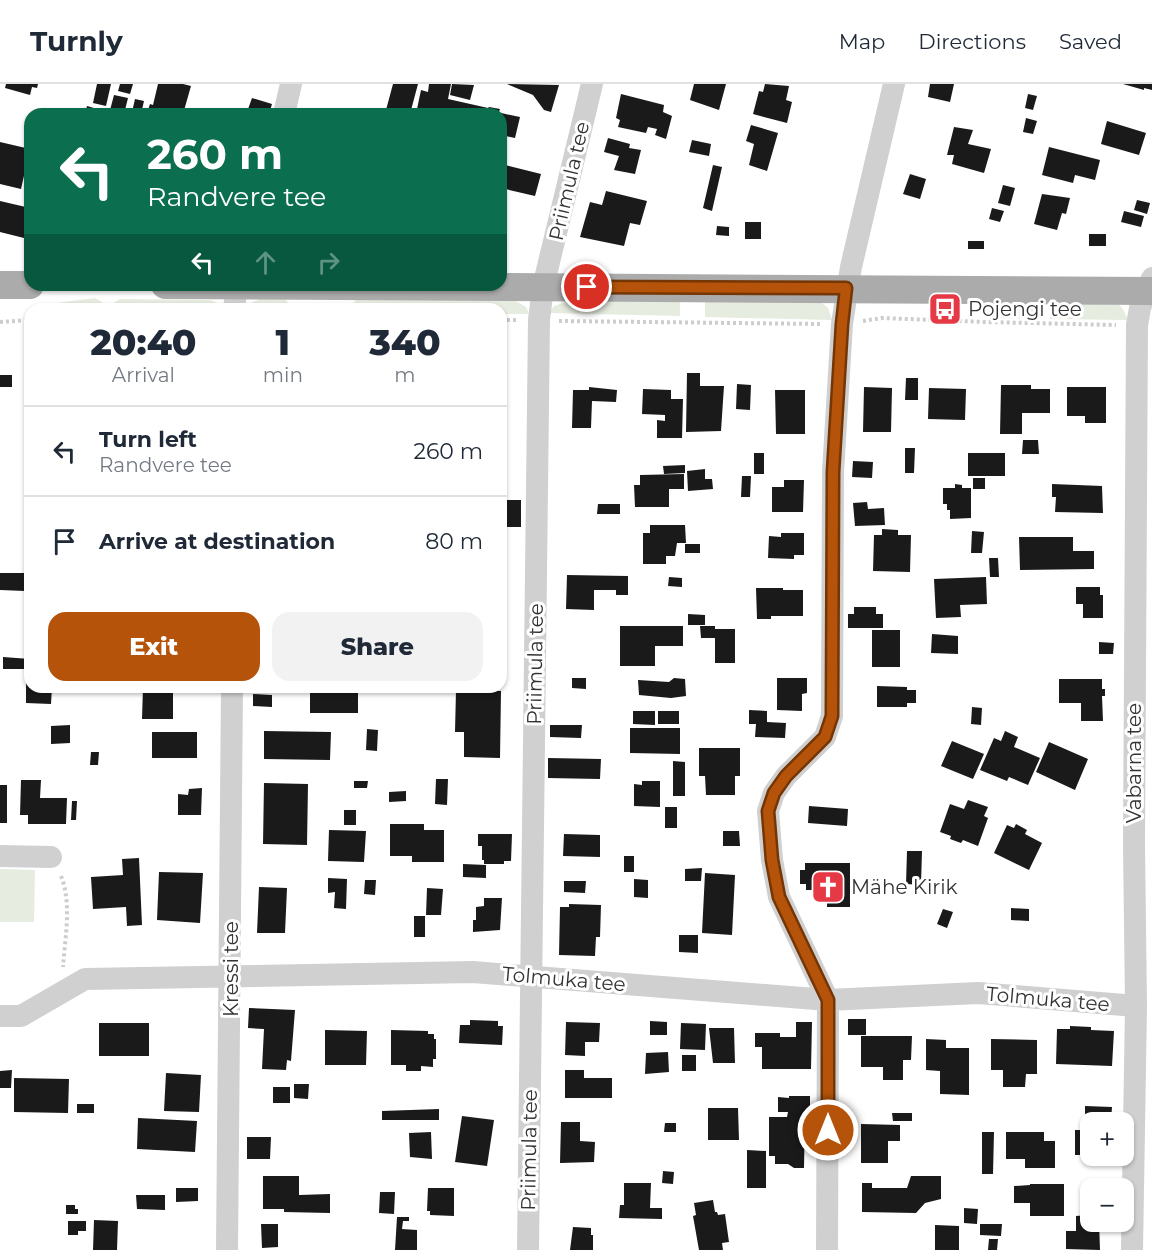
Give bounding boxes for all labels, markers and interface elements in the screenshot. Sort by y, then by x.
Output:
text: Turnly [30,24,123,58]
text: Map [839,29,885,54]
text: Directions [918,29,1026,54]
text: Saved [1059,29,1122,54]
street label: Priimula tee [544,119,594,243]
text: 260 m [147,128,283,180]
icon: left [48,132,126,210]
text: Randvere tee [147,180,326,213]
icon: left [186,246,219,279]
icon: ahead [249,246,282,279]
icon: right [312,246,345,279]
pin [561,261,612,312]
icon: arrive [570,270,603,303]
bus stop icon: Pojengi tee [927,291,963,327]
place label: Pojengi tee [968,297,1082,321]
text: 20:40 [90,320,197,364]
text: 1 [276,320,290,364]
text: 340 [369,320,441,364]
text: Arrival [112,363,175,387]
text: min [263,363,303,387]
text: m [394,363,416,387]
text: Turn left [99,426,197,453]
icon: left [48,435,81,468]
text: 260 m [413,438,483,465]
text: Randvere tee [99,453,232,477]
icon: arrive [48,525,81,558]
text: Arrive at destination [99,528,335,555]
text: 80 m [425,528,483,555]
street label: Priimula tee [522,603,548,725]
button: Exit [48,612,260,681]
button: Share [272,612,483,681]
street label: Vabarna tee [1122,703,1146,823]
church icon: Mähe Kirik [810,869,846,905]
place label: Mähe Kirik [851,875,958,899]
street label: Kressi tee [219,921,243,1017]
street label: Tolmuka tee [501,962,627,996]
street label: Tolmuka tee [985,982,1111,1016]
street label: Priimula tee [516,1089,542,1211]
position arrow [796,1098,860,1162]
map controls [1080,1112,1134,1232]
button: + [1080,1112,1134,1166]
button: − [1080,1178,1134,1232]

